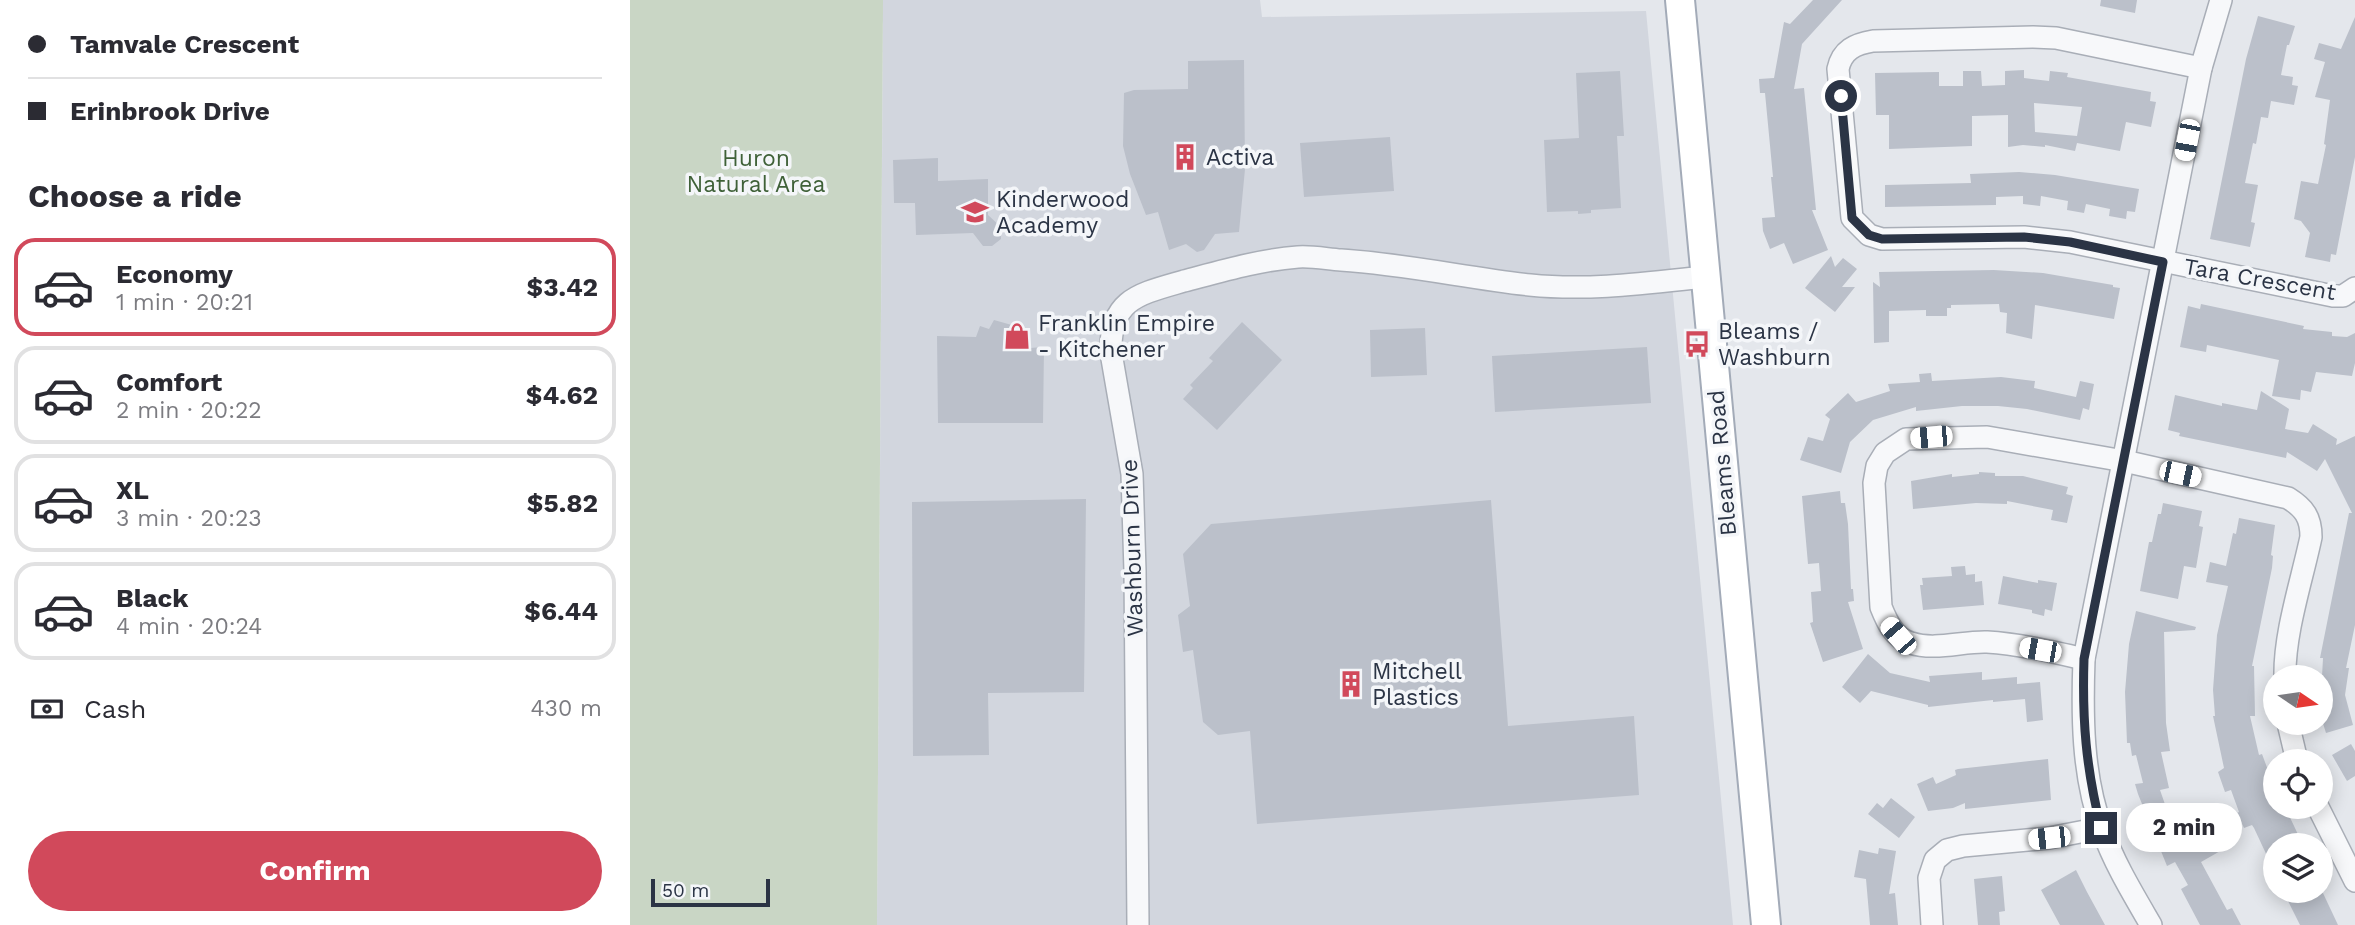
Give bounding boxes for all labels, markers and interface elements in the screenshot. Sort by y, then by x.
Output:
text: Tamvale Crescent [70,29,299,59]
route start [1825,80,1857,112]
text: Erinbrook Drive [70,96,270,126]
car [2173,117,2202,163]
building icon: Activa [1170,142,1200,172]
place label: Activa [1206,144,1274,171]
park label: Huron Natural Area [687,145,825,198]
text: Choose a ride [28,177,242,215]
place label: Kinderwood Academy [996,186,1129,239]
school or university icon: Kinderwood Academy [960,197,990,227]
street label: Tara Crescent [2182,253,2338,306]
icon: car [32,256,95,319]
text: Economy [116,259,233,289]
text: $3.42 [526,272,598,302]
text: 1 min · 20:21 [116,289,253,316]
place label: Franklin Empire - Kitchener [1038,310,1215,363]
place label: Bleams / Washburn [1718,318,1831,371]
shop icon: Franklin Empire - Kitchener [1002,321,1032,351]
bus stop icon: Bleams / Washburn [1682,329,1712,359]
icon: car [32,364,95,427]
text: Comfort [116,367,222,397]
text: $4.62 [526,380,598,410]
street label: Bleams Road [1703,389,1742,537]
text: 2 min · 20:22 [116,397,262,424]
car [1910,425,1953,449]
street label: Washburn Drive [1116,459,1149,637]
car [2158,459,2203,489]
icon: car [32,472,95,535]
text: XL [116,475,149,505]
text: $5.82 [527,488,598,518]
text: 3 min · 20:23 [116,505,262,532]
icon: car [32,580,95,643]
text: Black [116,583,188,613]
text: $6.44 [524,596,598,626]
text: 4 min · 20:24 [116,613,262,640]
car [1877,613,1920,659]
car [2018,636,2063,664]
place label: Mitchell Plastics [1372,658,1462,711]
north arrow [2263,665,2333,735]
map controls [2263,665,2333,903]
building icon: Mitchell Plastics [1336,669,1366,699]
icon: cash [28,690,66,728]
text: Cash [84,694,146,724]
text: 430 m [530,695,602,722]
button: locate [2263,749,2333,819]
callout: 2 min [2126,804,2241,852]
route end [2085,812,2117,844]
text: 2 min [2153,814,2215,841]
car [2028,825,2071,851]
button: Confirm [28,831,602,911]
button: layers [2263,833,2333,903]
scale bar [651,876,770,908]
text: 50 m [662,879,709,902]

